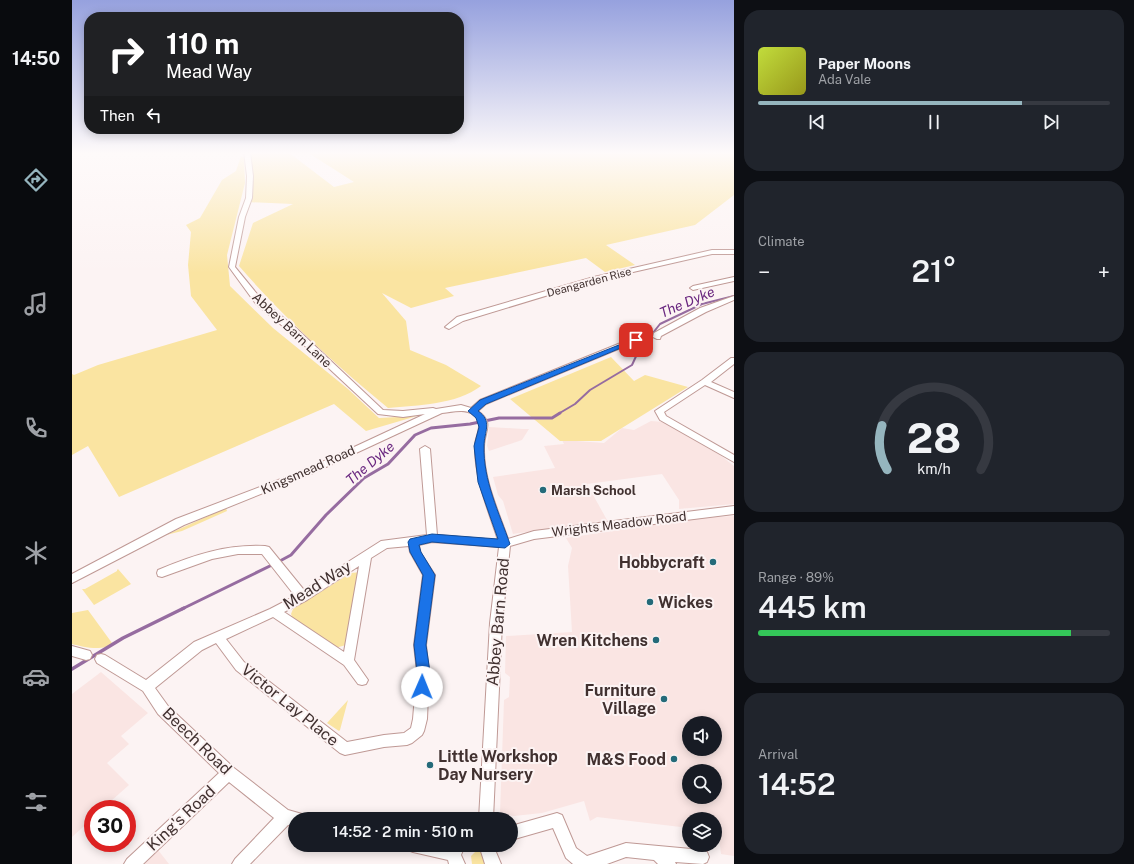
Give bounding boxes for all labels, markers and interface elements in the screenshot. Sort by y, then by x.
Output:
text: 110 m [166,27,239,60]
icon: right [100,28,152,80]
text: 14:50 [12,48,60,69]
text: Paper Moons [818,55,911,72]
text: Mead Way [166,61,252,82]
text: Ada Vale [818,72,871,87]
icon: left [143,104,165,126]
text: Then [100,107,135,124]
icon: previous [806,111,828,133]
icon: pause [923,111,945,133]
icon: next [1040,111,1062,133]
icon: directions [22,166,50,194]
text: Climate [758,234,805,249]
text: 21° [911,253,957,289]
text: − [758,259,770,285]
text: + [1098,259,1110,285]
street label: Deangarden Rise [545,265,633,299]
water label: The Dyke [657,283,717,321]
street label: Abbey Barn Lane [249,289,335,371]
icon: music [22,290,50,318]
pin [619,323,653,357]
icon: arrive [625,329,647,351]
text: 28 [907,413,961,462]
icon: phone [22,414,50,442]
water label: The Dyke [343,438,398,488]
street label: Kingsmead Road [259,443,357,497]
text: km/h [917,460,951,477]
place label: Marsh School [551,483,636,498]
marker: Marsh School [538,485,548,495]
street label: Wrights Meadow Road [551,508,687,540]
icon: climate [22,539,50,567]
place label: Hobbycraft [619,553,705,572]
street label: Mead Way [279,556,355,613]
street label: Abbey Barn Road [483,557,513,687]
marker: Hobbycraft [708,557,718,567]
text: Range · 89% [758,570,834,585]
text: 445 km [758,589,867,625]
place label: Wickes [658,593,713,612]
marker: Wickes [645,597,655,607]
place label: Wren Kitchens [536,631,648,650]
marker: Wren Kitchens [651,635,661,645]
street label: Victor Lay Place [238,660,342,750]
icon: car [22,663,50,691]
position arrow [401,666,443,708]
place label: Furniture Village [584,681,656,718]
marker: Furniture Village [659,694,669,704]
street label: Beech Road [159,703,235,779]
map controls [682,716,722,852]
button: sound [682,716,722,756]
place label: Little Workshop Day Nursery [438,747,558,784]
text: Arrival [758,747,798,762]
place label: M&S Food [586,750,666,769]
marker: M&S Food [669,754,679,764]
marker: Little Workshop Day Nursery [425,760,435,770]
button: search [682,764,722,804]
text: 14:52 [758,766,836,802]
street label: King's Road [143,781,219,855]
icon: filters [22,788,50,816]
speed limit sign: 30 [84,800,136,852]
button: layers [682,812,722,852]
text: 14:52 · 2 min · 510 m [332,823,474,840]

